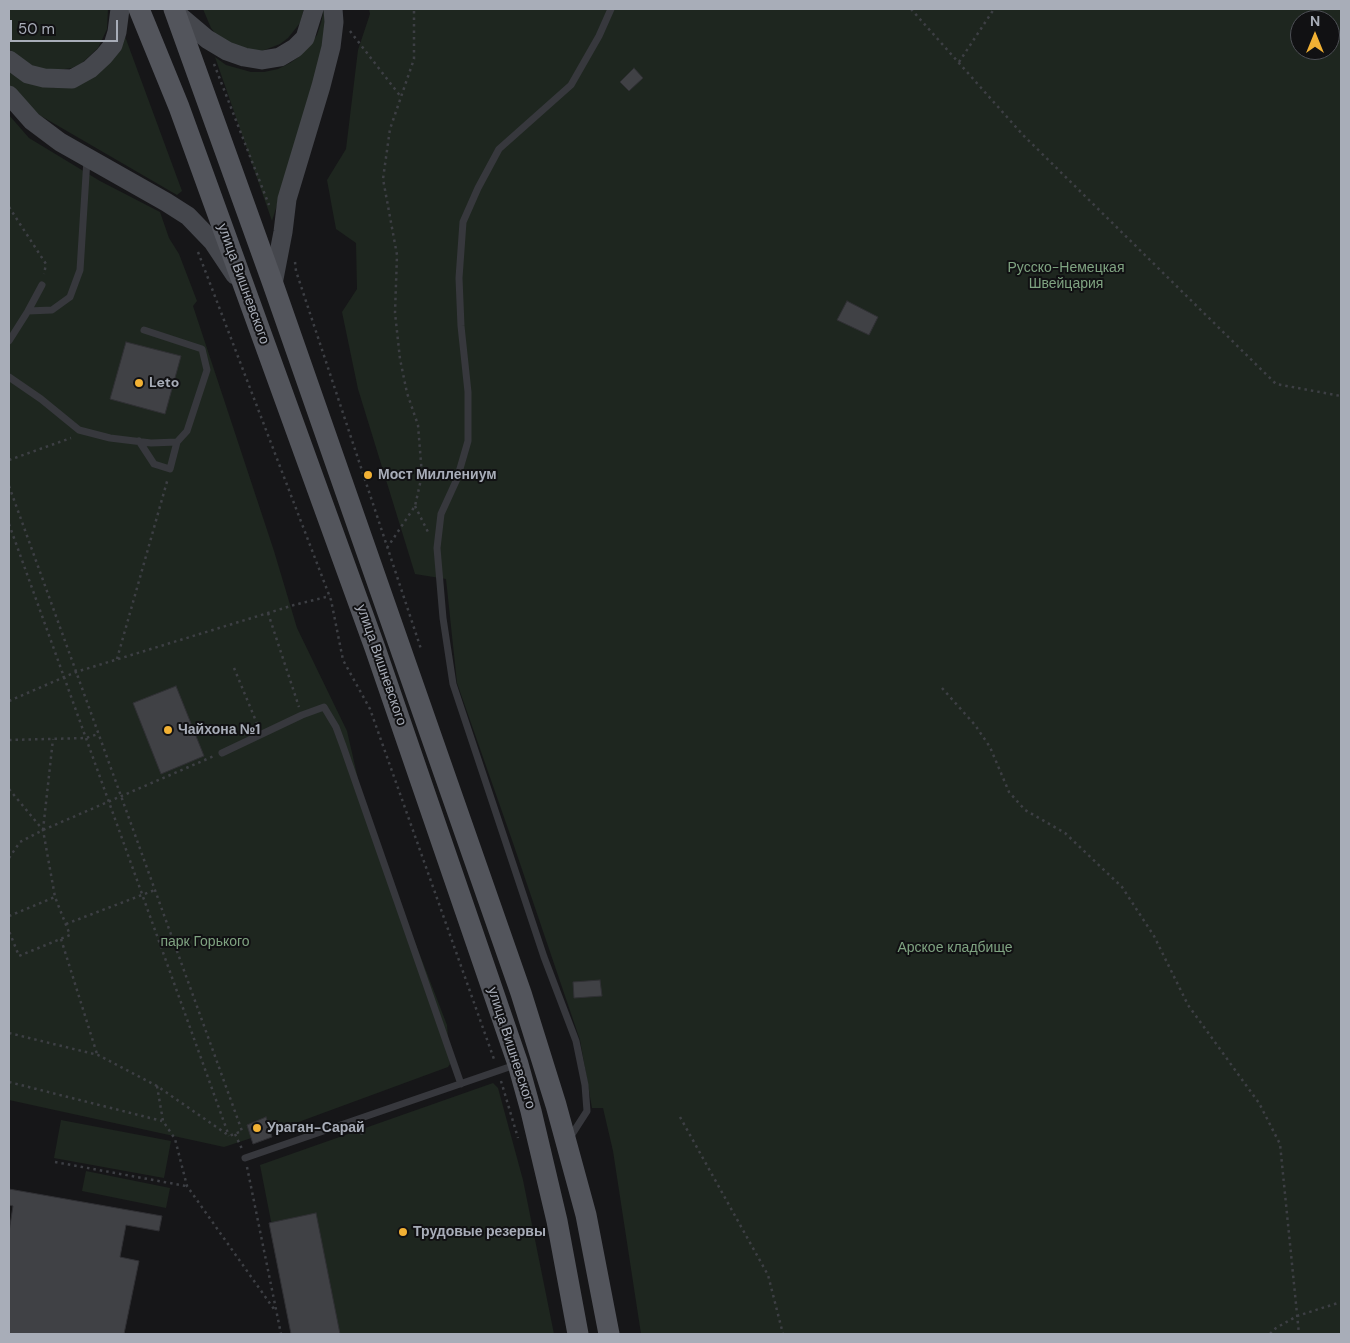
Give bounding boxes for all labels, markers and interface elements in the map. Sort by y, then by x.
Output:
scale bar [12,10,120,42]
north arrow [1290,10,1340,60]
text: N [1310,12,1320,30]
text: 50 m [18,19,55,39]
street label: улица Вишневского [213,221,273,347]
park label: Русско-Немецкая Швейцария [1008,260,1124,292]
place label: Leto [149,375,179,391]
marker: Leto [133,377,145,389]
place label: Мост Миллениум [378,467,497,483]
marker: Мост Миллениум [362,469,374,481]
street label: улица Вишневского [352,602,410,728]
place label: Чайхона №1 [178,722,260,738]
marker: Чайхона №1 [162,724,174,736]
park label: парк Горького [160,934,250,950]
park label: Арское кладбище [897,940,1013,956]
street label: улица Вишневского [483,985,539,1111]
place label: Ураган-Сарай [267,1120,365,1136]
marker: Ураган-Сарай [251,1122,263,1134]
place label: Трудовые резервы [413,1224,546,1240]
marker: Трудовые резервы [397,1226,409,1238]

